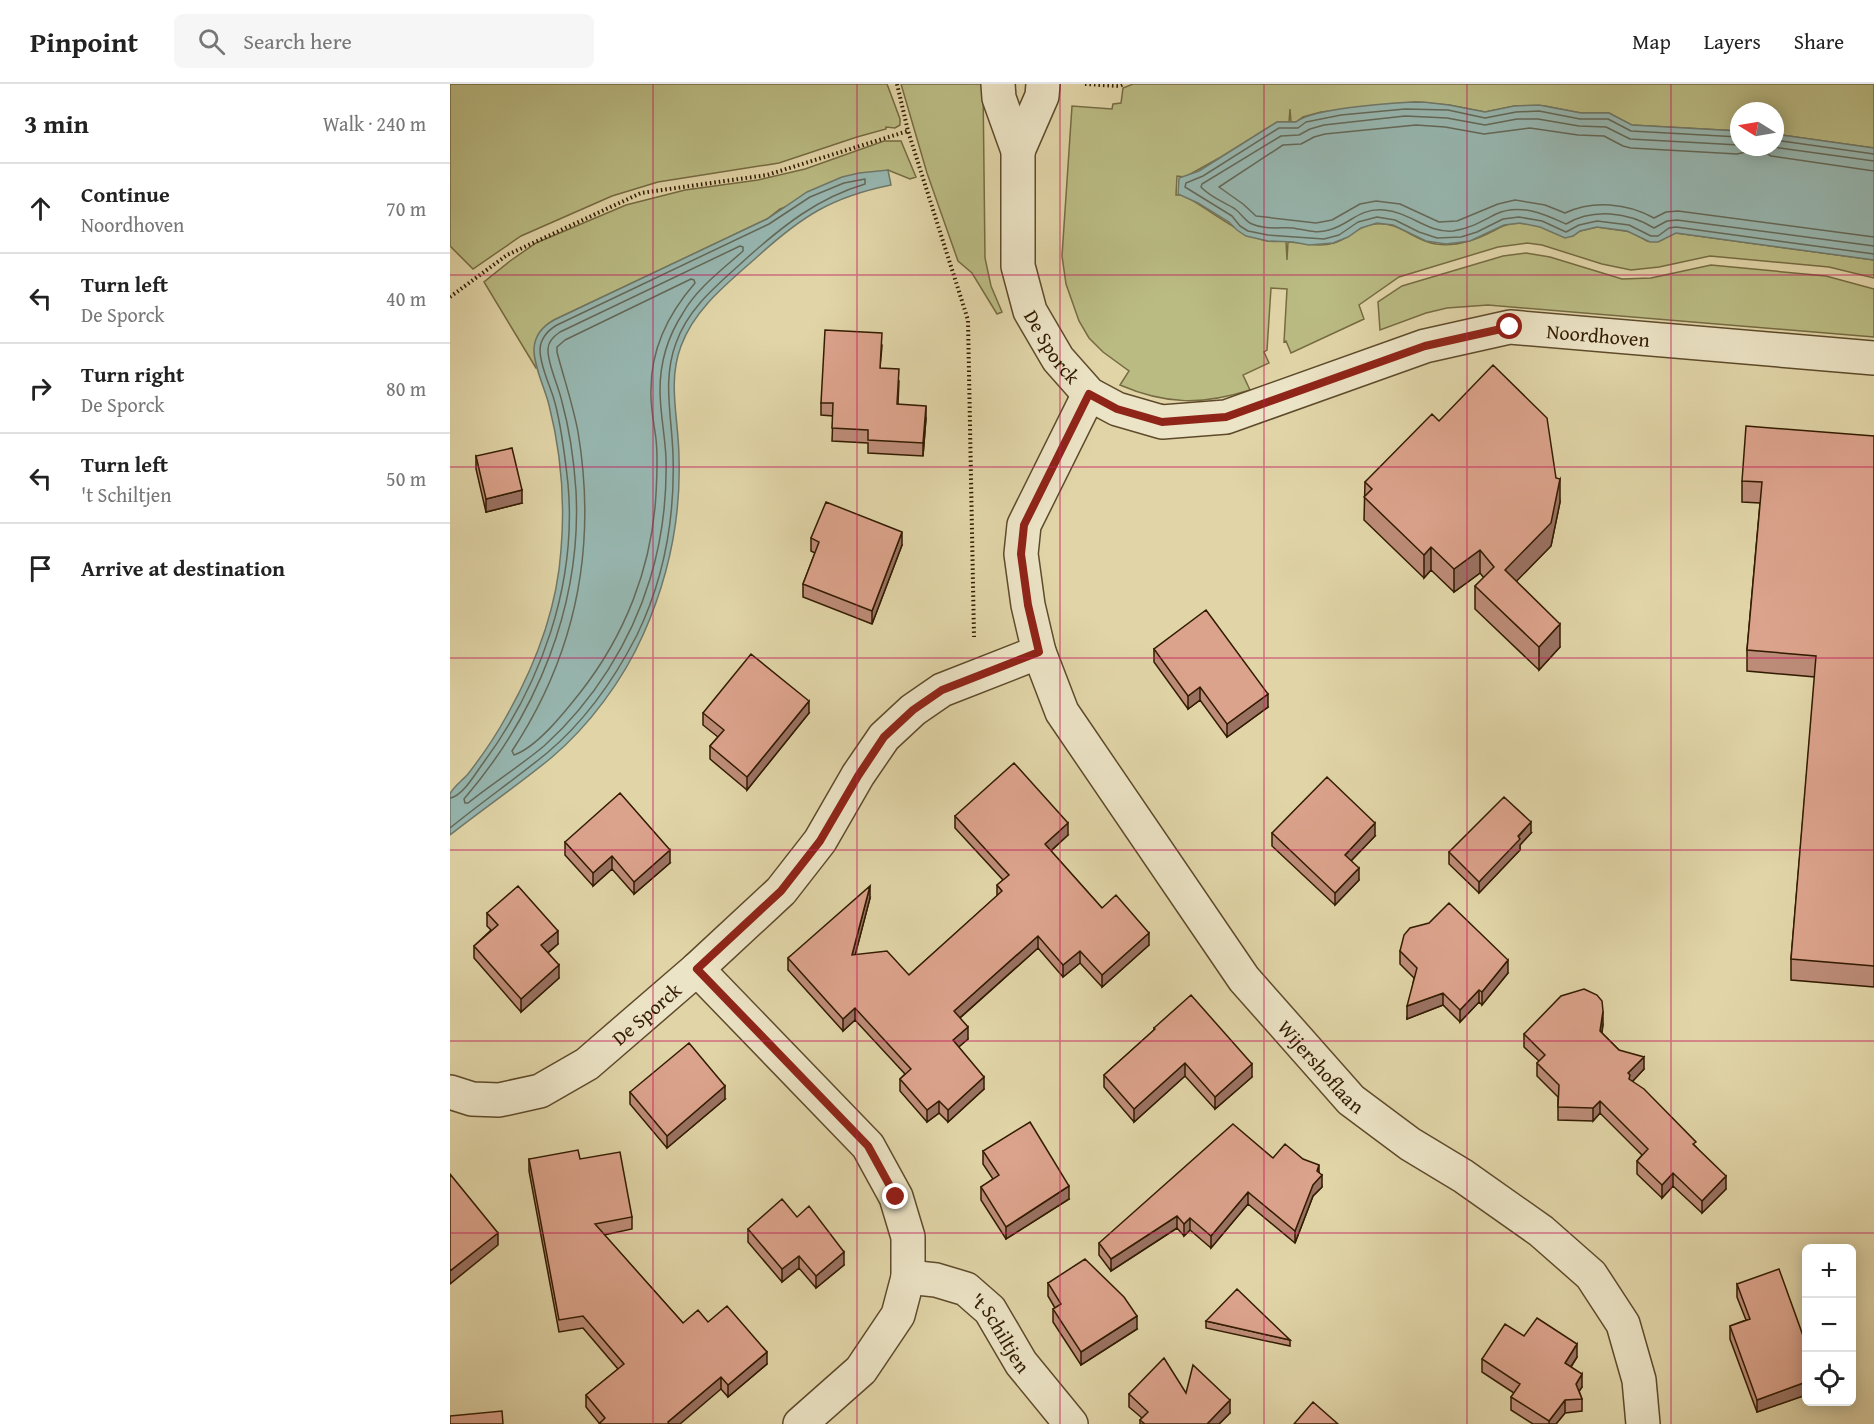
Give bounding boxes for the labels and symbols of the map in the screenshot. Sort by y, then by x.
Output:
north arrow [1730,102,1784,156]
street label: De Sporck [1018,304,1088,390]
route start [1496,313,1522,339]
street label: Noordhoven [1546,316,1651,353]
street label: De Sporck [605,974,688,1051]
street label: Wijershoflaan [1272,1013,1371,1120]
route end [882,1183,908,1209]
street label: 't Schiltjen [965,1286,1038,1379]

